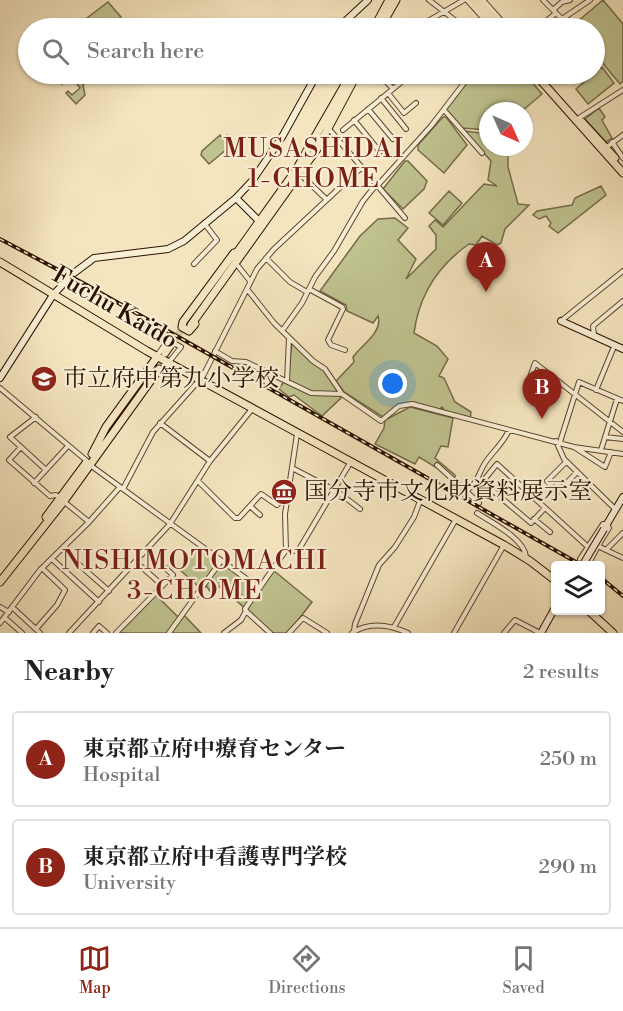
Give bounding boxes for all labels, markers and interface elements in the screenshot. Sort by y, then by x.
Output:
search box [18,18,605,84]
icon: search [39,35,72,68]
text: Search here [87,38,204,65]
north arrow [479,102,533,156]
district label: MUSASHIDAI 1-CHOME [223,133,405,195]
pin: A [466,242,506,292]
street label: Fuchu Kaido [47,260,183,356]
school or university icon: 市立府中第九小学校 [29,364,59,394]
place label: 市立府中第九小学校 [63,364,279,394]
your location [378,369,407,398]
pin: B [522,370,562,419]
museum icon: 国分寺市文化財資料展示室 [269,477,299,507]
place label: 国分寺市文化財資料展示室 [304,477,592,507]
district label: NISHIMOTOMACHI 3-CHOME [62,545,328,607]
map controls [551,561,605,615]
button: layers [551,561,605,615]
text: Nearby [24,656,114,688]
text: 2 results [523,660,599,685]
text: 東京都立府中療育センター [83,736,346,763]
text: A [38,747,53,772]
text: 250 m [540,747,597,772]
text: Hospital [83,763,160,788]
text: 東京都立府中看護専門学校 [83,844,347,871]
text: B [38,855,53,880]
text: 290 m [539,855,597,880]
text: University [83,871,176,896]
tab: Map [78,942,111,998]
tab: Directions [268,942,346,998]
tab: Saved [502,942,545,998]

